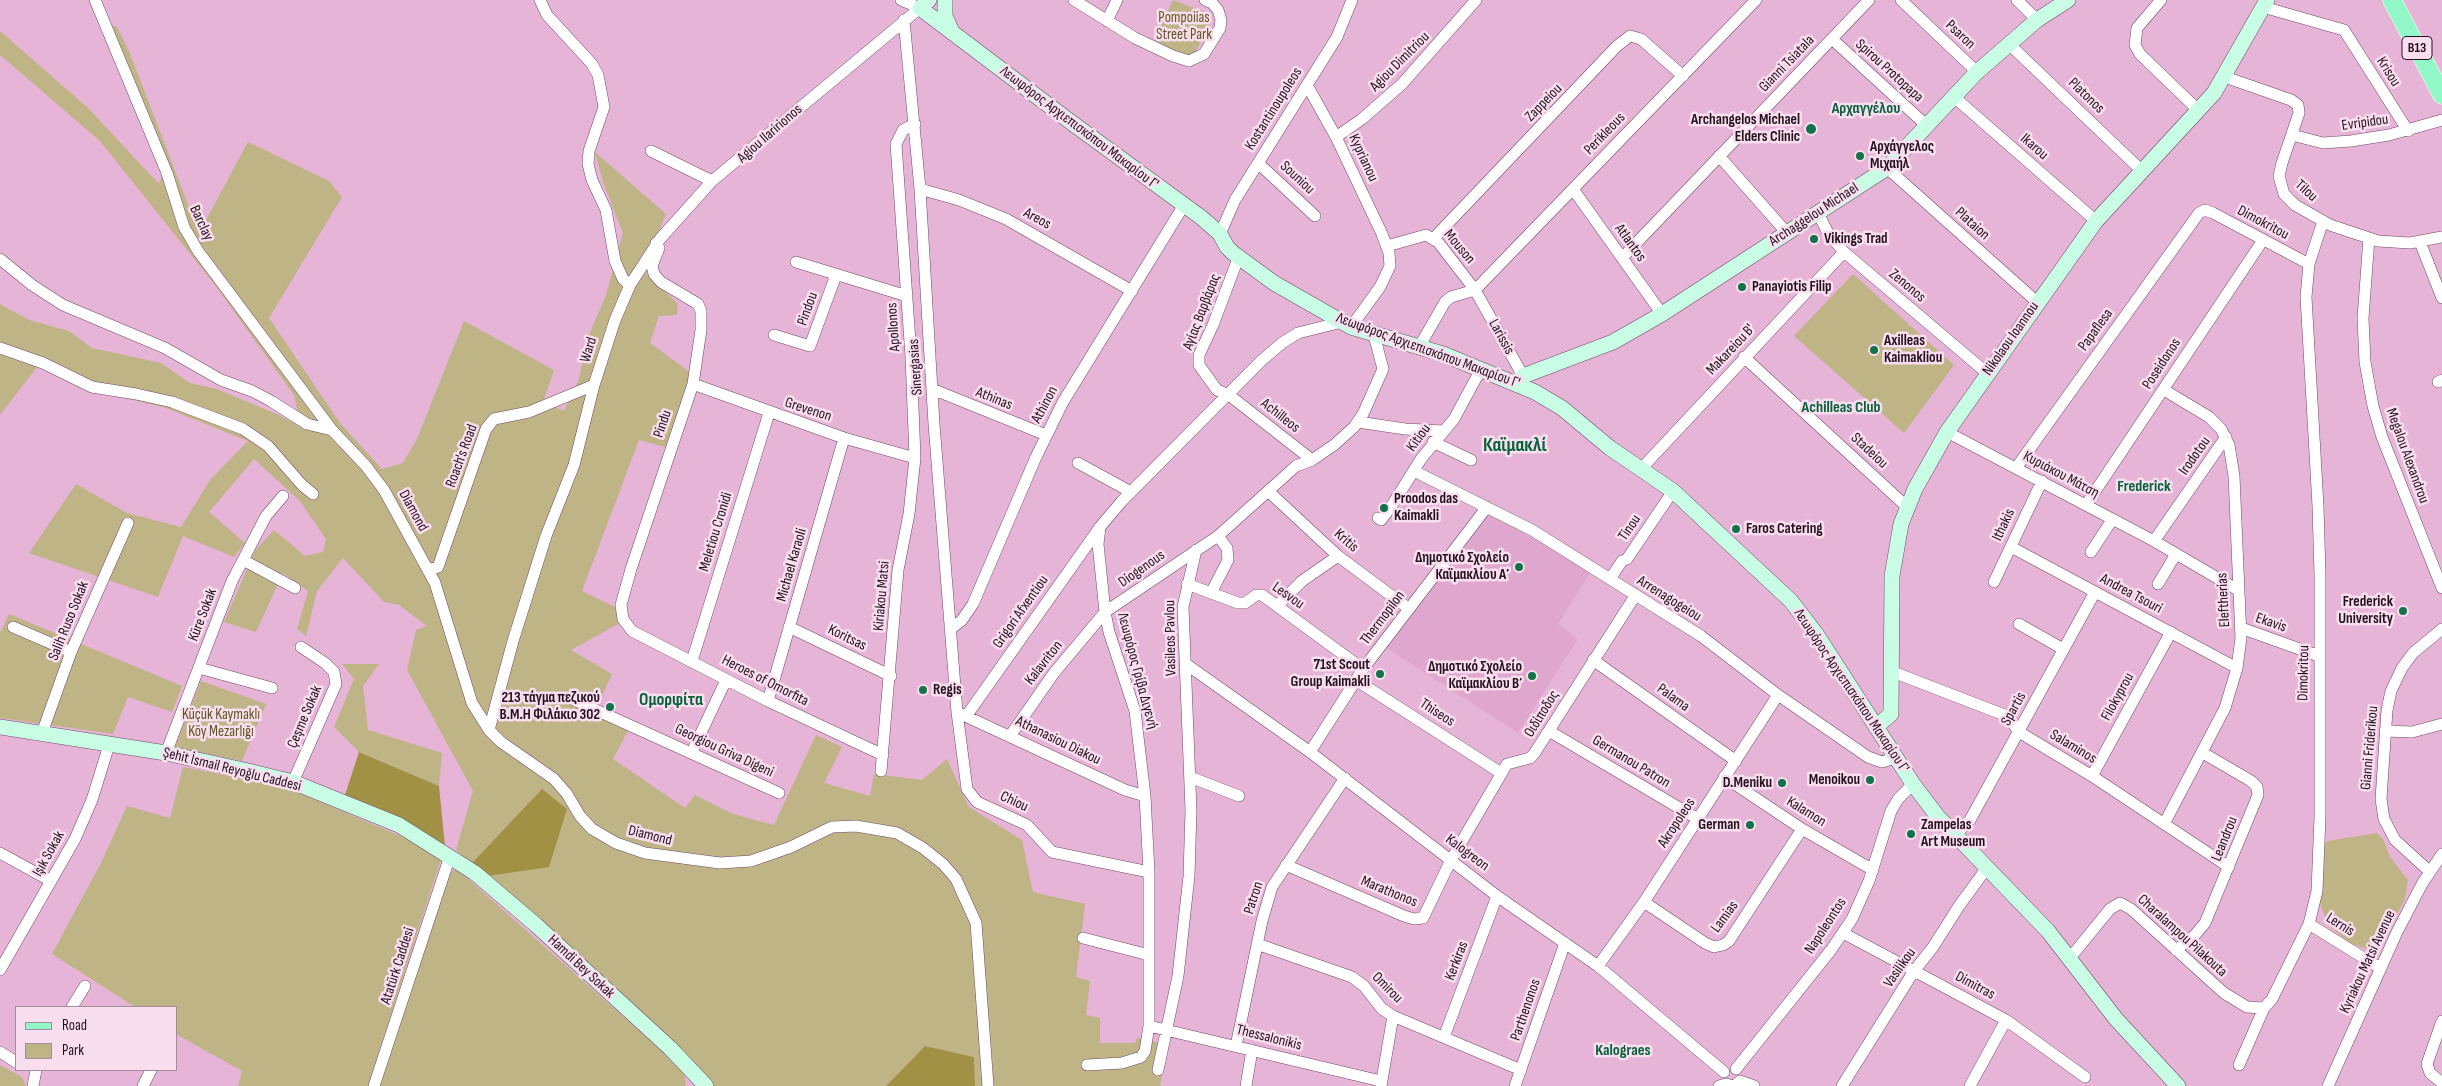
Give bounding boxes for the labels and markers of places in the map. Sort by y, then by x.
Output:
place label: Archangelos Michael Elders Clinic [1691,111,1800,146]
marker: Archangelos Michael Elders Clinic [1804,122,1818,136]
place label: Αρχάγγελος Μιχαήλ [1870,138,1934,173]
marker: Αρχάγγελος Μιχαήλ [1854,150,1866,162]
place label: Vikings Trad [1824,230,1888,248]
marker: Vikings Trad [1808,233,1820,245]
place label: Panayiotis Filip [1752,278,1831,296]
marker: Panayiotis Filip [1736,281,1748,293]
place label: Axilleas Kaimakliou [1884,332,1942,367]
marker: Axilleas Kaimakliou [1868,344,1880,356]
place label: Proodos das Kaimakli [1394,490,1458,525]
marker: Proodos das Kaimakli [1378,502,1390,514]
place label: Faros Catering [1746,520,1823,538]
marker: Faros Catering [1730,523,1742,535]
place label: Δημοτικό Σχολείο Καϊμακλίου Α΄ [1415,549,1509,584]
marker: Δημοτικό Σχολείο Καϊμακλίου Α΄ [1513,561,1525,573]
place label: Frederick University [2338,593,2393,628]
marker: Frederick University [2397,605,2409,617]
place label: 71st Scout Group Kaimakli [1291,656,1370,691]
place label: Δημοτικό Σχολείο Καϊμακλίου Β΄ [1428,658,1522,693]
marker: 71st Scout Group Kaimakli [1374,668,1386,680]
marker: Δημοτικό Σχολείο Καϊμακλίου Β΄ [1526,670,1538,682]
place label: Regis [933,681,962,699]
marker: Regis [917,684,929,696]
place label: 213 τάγμα πεζικού B.M.H Φιλάκιο 302 [500,689,600,724]
marker: 213 τάγμα πεζικού B.M.H Φιλάκιο 302 [604,701,616,713]
place label: Menoikou [1809,771,1860,789]
place label: D.Meniku [1723,774,1772,792]
marker: Menoikou [1864,774,1876,786]
marker: D.Meniku [1776,777,1788,789]
place label: German [1698,816,1740,834]
place label: Zampelas Art Museum [1921,816,1985,851]
marker: German [1744,819,1756,831]
marker: Zampelas Art Museum [1905,828,1917,840]

